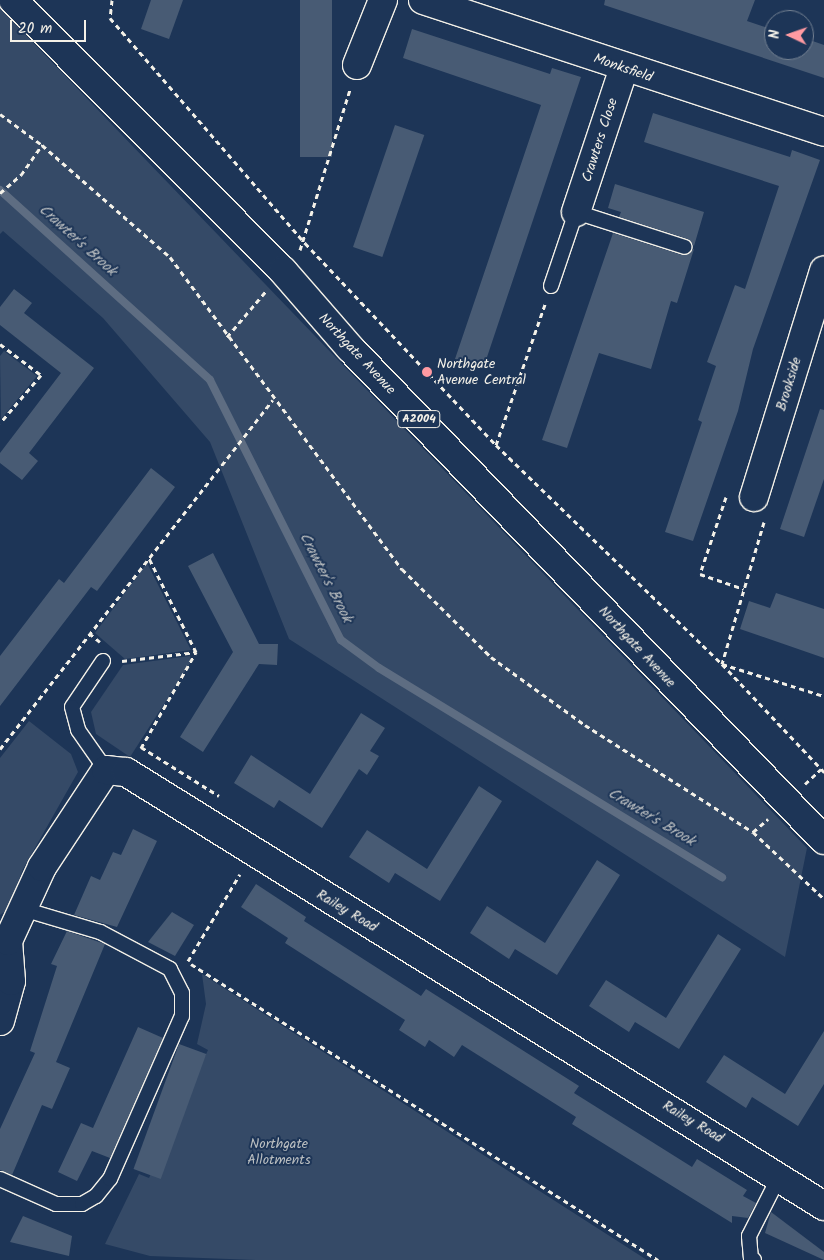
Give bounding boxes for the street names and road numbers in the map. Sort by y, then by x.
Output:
street label: Monksfield [591,50,655,86]
street label: Crawters Close [579,96,621,184]
street label: Northgate Avenue [315,310,399,398]
street label: Brookside [773,355,805,413]
road number: A2004 [396,409,442,428]
street label: Northgate Avenue [595,603,679,691]
street label: Railey Road [314,886,380,936]
street label: Railey Road [660,1097,726,1147]

